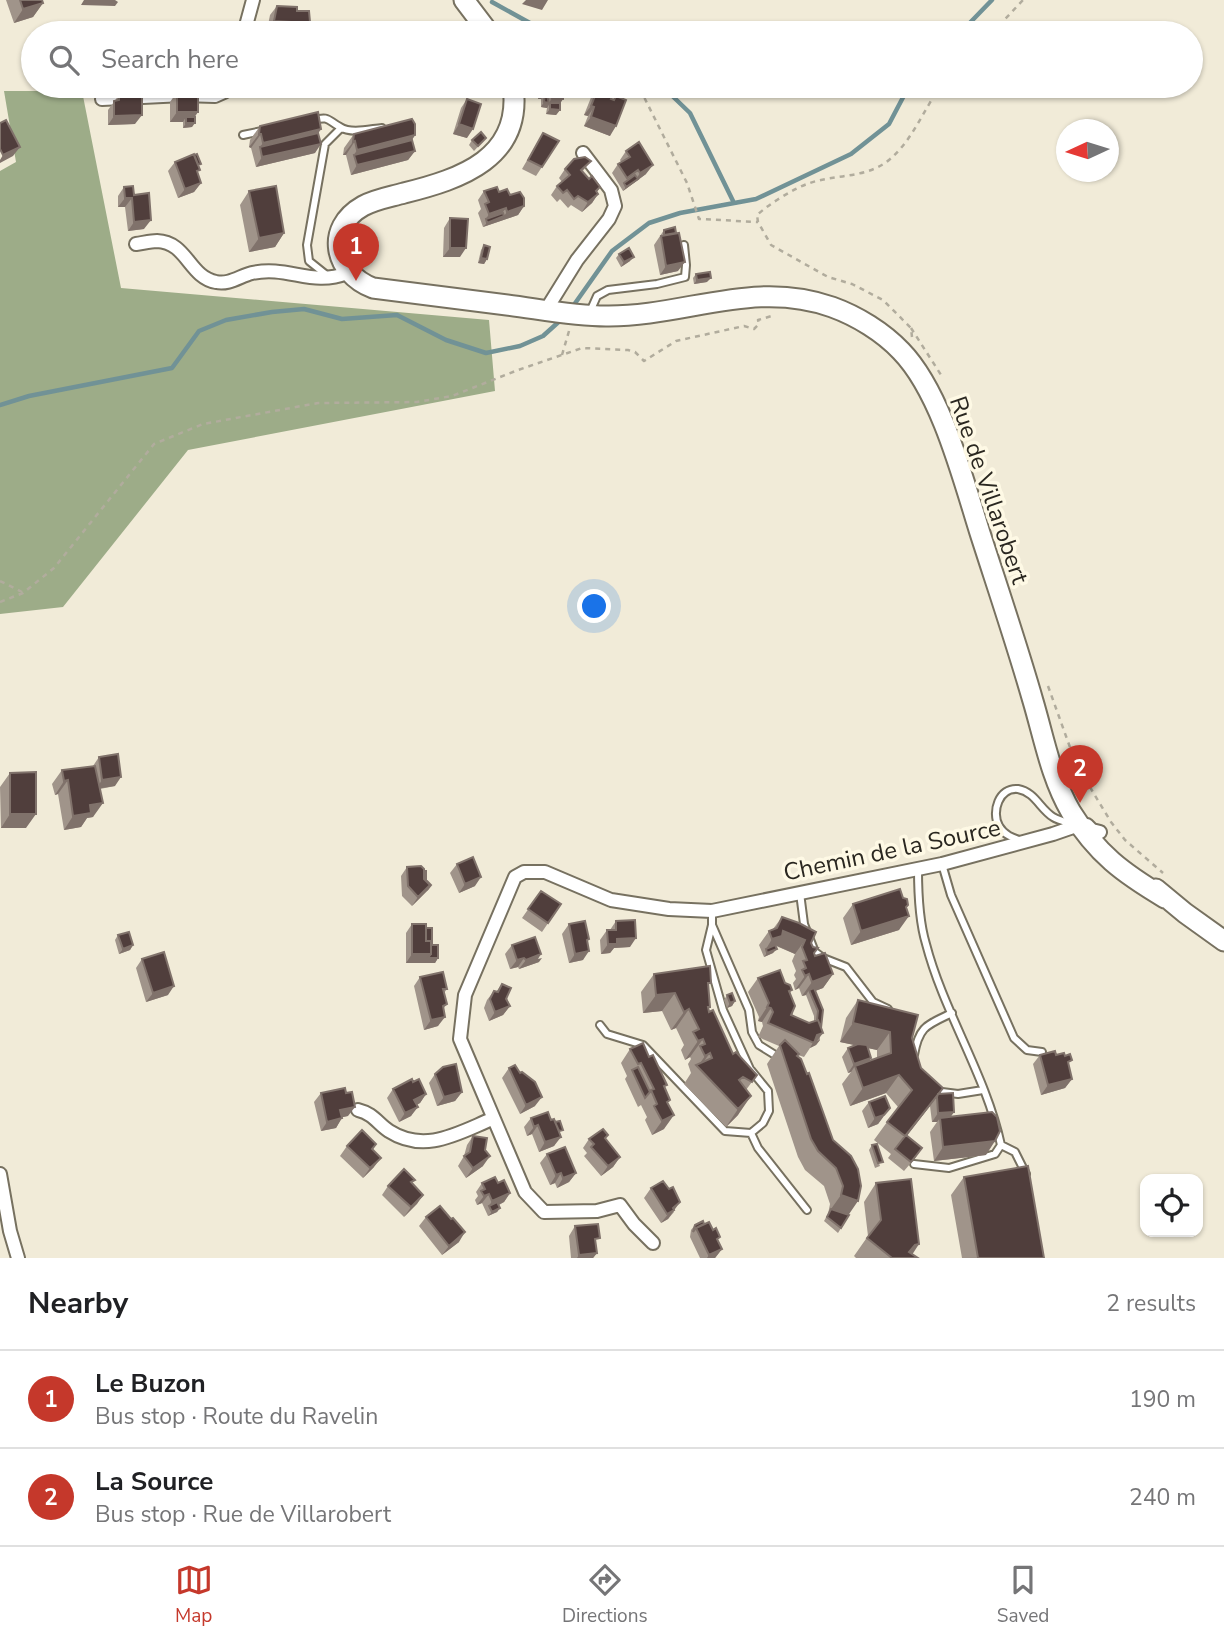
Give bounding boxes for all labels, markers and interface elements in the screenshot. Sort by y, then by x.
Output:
search box [21,21,1203,98]
icon: search [45,41,83,79]
text: Search here [101,42,239,77]
north arrow [1056,119,1119,182]
pin: 1 [333,223,379,281]
street label: Rue de Villarobert [942,392,1036,589]
your location [577,589,611,623]
pin: 2 [1057,745,1103,803]
street label: Chemin de la Source [781,811,1003,889]
map controls [1140,1174,1203,1237]
button: locate [1140,1174,1203,1237]
text: Nearby [28,1283,128,1324]
text: 2 results [1106,1288,1196,1319]
text: Le Buzon [95,1366,206,1401]
text: 1 [44,1384,58,1415]
text: 190 m [1129,1384,1196,1415]
text: Bus stop · Route du Ravelin [95,1401,378,1432]
text: La Source [95,1464,213,1499]
text: 2 [44,1482,58,1513]
text: 240 m [1129,1482,1196,1513]
text: Bus stop · Rue de Villarobert [95,1499,391,1530]
tab: Map [175,1561,213,1629]
tab: Directions [562,1561,648,1629]
tab: Saved [997,1561,1049,1629]

